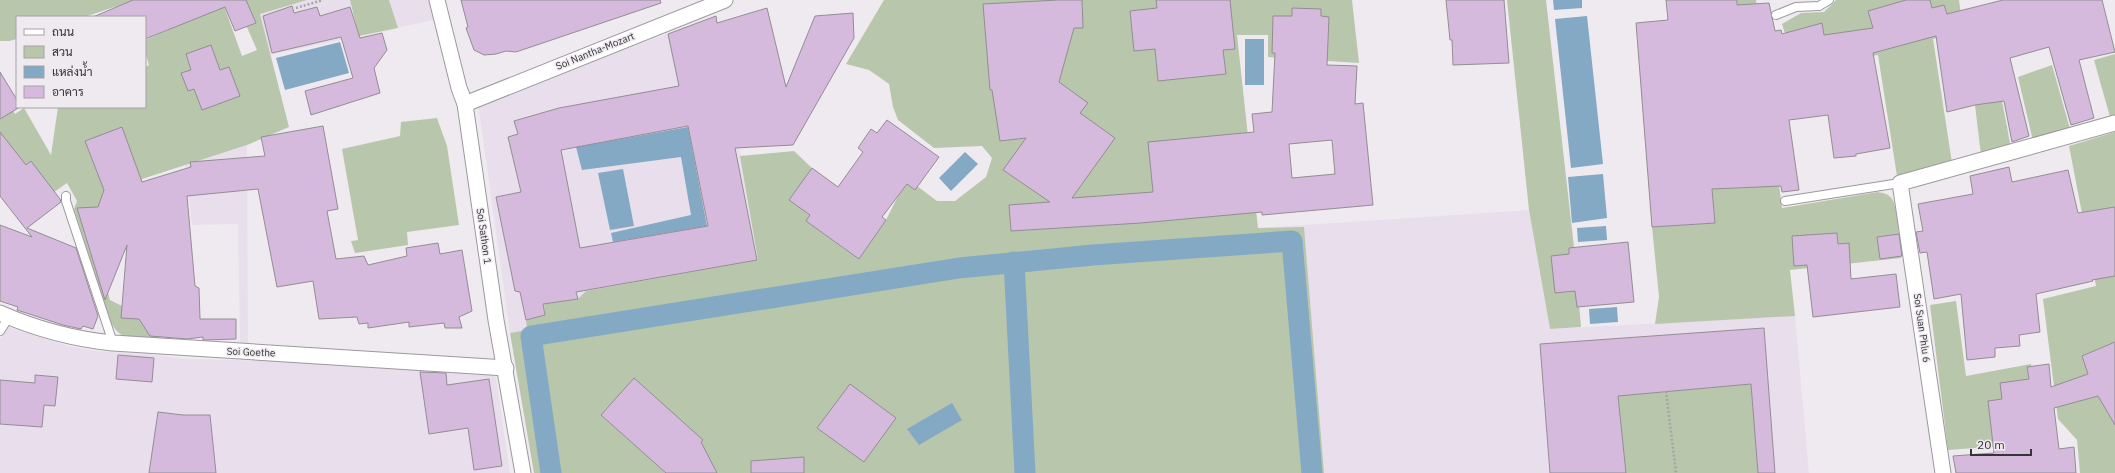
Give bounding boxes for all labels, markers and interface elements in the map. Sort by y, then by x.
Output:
legend [16,16,146,108]
text: ถนน [52,24,75,39]
street label: Soi Nantha-Mozart [554,29,637,73]
text: สวน [52,44,73,59]
text: แหล่งน้ำ [52,61,92,79]
text: อาคาร [52,84,84,99]
street label: Soi Sathon 1 [474,207,494,265]
street label: Soi Suan Phlu 6 [1911,293,1933,363]
street label: Soi Goethe [226,345,276,359]
scale bar [1971,431,2031,457]
text: 20 m [1977,437,2005,452]

